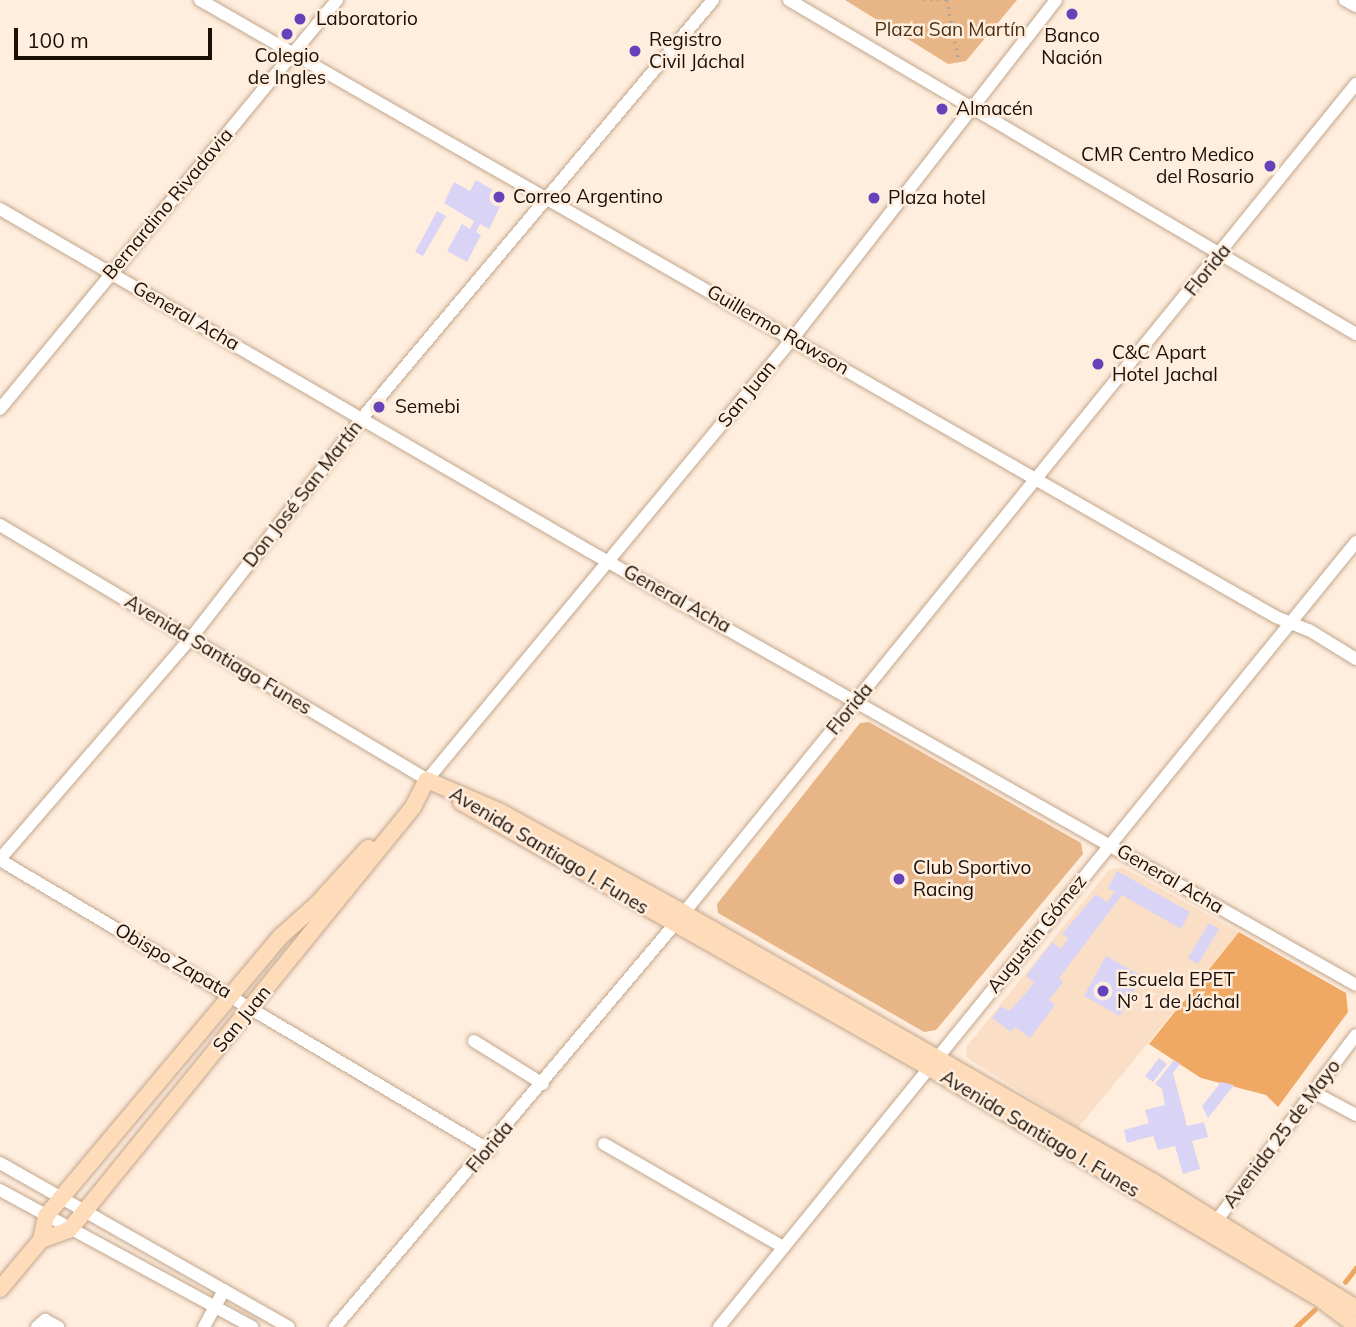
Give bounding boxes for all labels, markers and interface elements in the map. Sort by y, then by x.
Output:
marker: Banco Nación [1064,6,1080,22]
place label: Laboratorio [316,8,418,30]
marker: Laboratorio [290,9,310,29]
scale bar [18,14,215,58]
park label: Plaza San Martín [874,19,1026,41]
place label: Banco Nación [1041,25,1103,69]
marker: Colegio de Ingles [279,26,295,42]
text: 100 m [27,27,89,53]
place label: Registro Civil Jáchal [649,29,745,73]
marker: Registro Civil Jáchal [627,43,643,59]
place label: Colegio de Ingles [248,45,326,89]
place label: Almacén [956,98,1033,120]
marker: Almacén [934,101,950,117]
street label: Bernardino Rivadavia [98,124,238,284]
place label: CMR Centro Medico del Rosario [1081,144,1254,188]
marker: CMR Centro Medico del Rosario [1260,156,1280,176]
place label: Correo Argentino [513,186,663,208]
place label: Plaza hotel [888,187,986,209]
marker: Correo Argentino [491,189,507,205]
marker: Plaza hotel [866,190,882,206]
street label: Florida [1180,239,1236,301]
street label: General Acha [129,276,243,356]
street label: Guillermo Rawson [703,280,853,380]
place label: C&C Apart Hotel Jachal [1112,342,1218,386]
street label: San Juan [713,356,781,432]
marker: C&C Apart Hotel Jachal [1090,356,1106,372]
place label: Semebi [395,396,460,418]
marker: Semebi [369,397,389,417]
street label: Don José San Martín [239,416,367,572]
street label: General Acha [619,560,735,638]
street label: Avenida Santiago Funes [121,590,315,720]
street label: Florida [822,678,878,740]
street label: Avenida Santiago I. Funes [445,783,653,919]
street label: General Acha [1113,839,1227,919]
place label: Club Sportivo Racing [913,857,1031,901]
street label: Augustin Gómez [982,870,1092,998]
marker: Club Sportivo Racing [891,871,907,887]
street label: Obispo Zapata [111,918,235,1004]
place label: Escuela EPET Nº 1 de Jáchal [1117,969,1240,1013]
street label: San Juan [208,981,276,1057]
marker: Escuela EPET Nº 1 de Jáchal [1095,983,1111,999]
street label: Avenida 25 de Mayo [1219,1055,1345,1213]
street label: Avenida Santiago I. Funes [936,1066,1144,1202]
street label: Florida [462,1117,518,1177]

